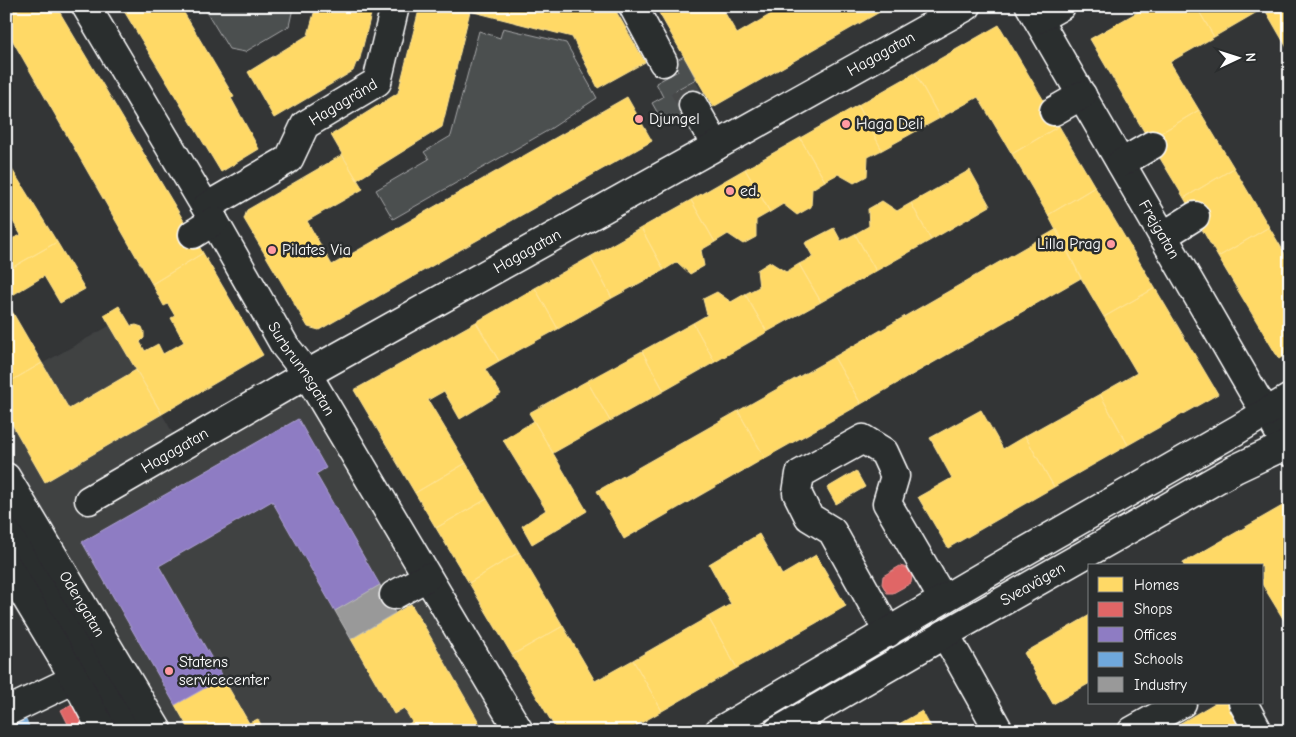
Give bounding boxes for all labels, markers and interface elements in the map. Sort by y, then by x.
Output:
street label: Hagagatan [844,28,918,80]
north arrow [1214,32,1264,82]
text: N [1242,52,1259,62]
street label: Hagagränd [306,75,381,130]
place label: Djungel [649,110,700,128]
marker: Djungel [633,113,645,125]
place label: Haga Deli [856,115,923,133]
marker: Haga Deli [840,118,852,130]
place label: ed. [740,182,759,200]
marker: ed. [724,185,736,197]
street label: Frejgatan [1135,197,1183,262]
street label: Hagagatan [490,225,564,277]
place label: Lilla Prag [1037,235,1101,253]
marker: Lilla Prag [1105,238,1117,250]
place label: Pilates Via [282,241,351,259]
marker: Pilates Via [266,244,278,256]
street label: Surbrunnsgatan [264,319,339,419]
street label: Hagagatan [138,424,212,477]
street label: Sveavägen [997,559,1068,610]
legend [1088,564,1264,704]
street label: Odengatan [55,568,109,640]
text: Homes [1134,576,1179,594]
text: Shops [1134,600,1172,618]
text: Offices [1134,626,1176,644]
text: Schools [1134,650,1183,668]
place label: Statens servicecenter [179,653,270,689]
marker: Statens servicecenter [163,665,175,677]
text: Industry [1134,676,1187,694]

